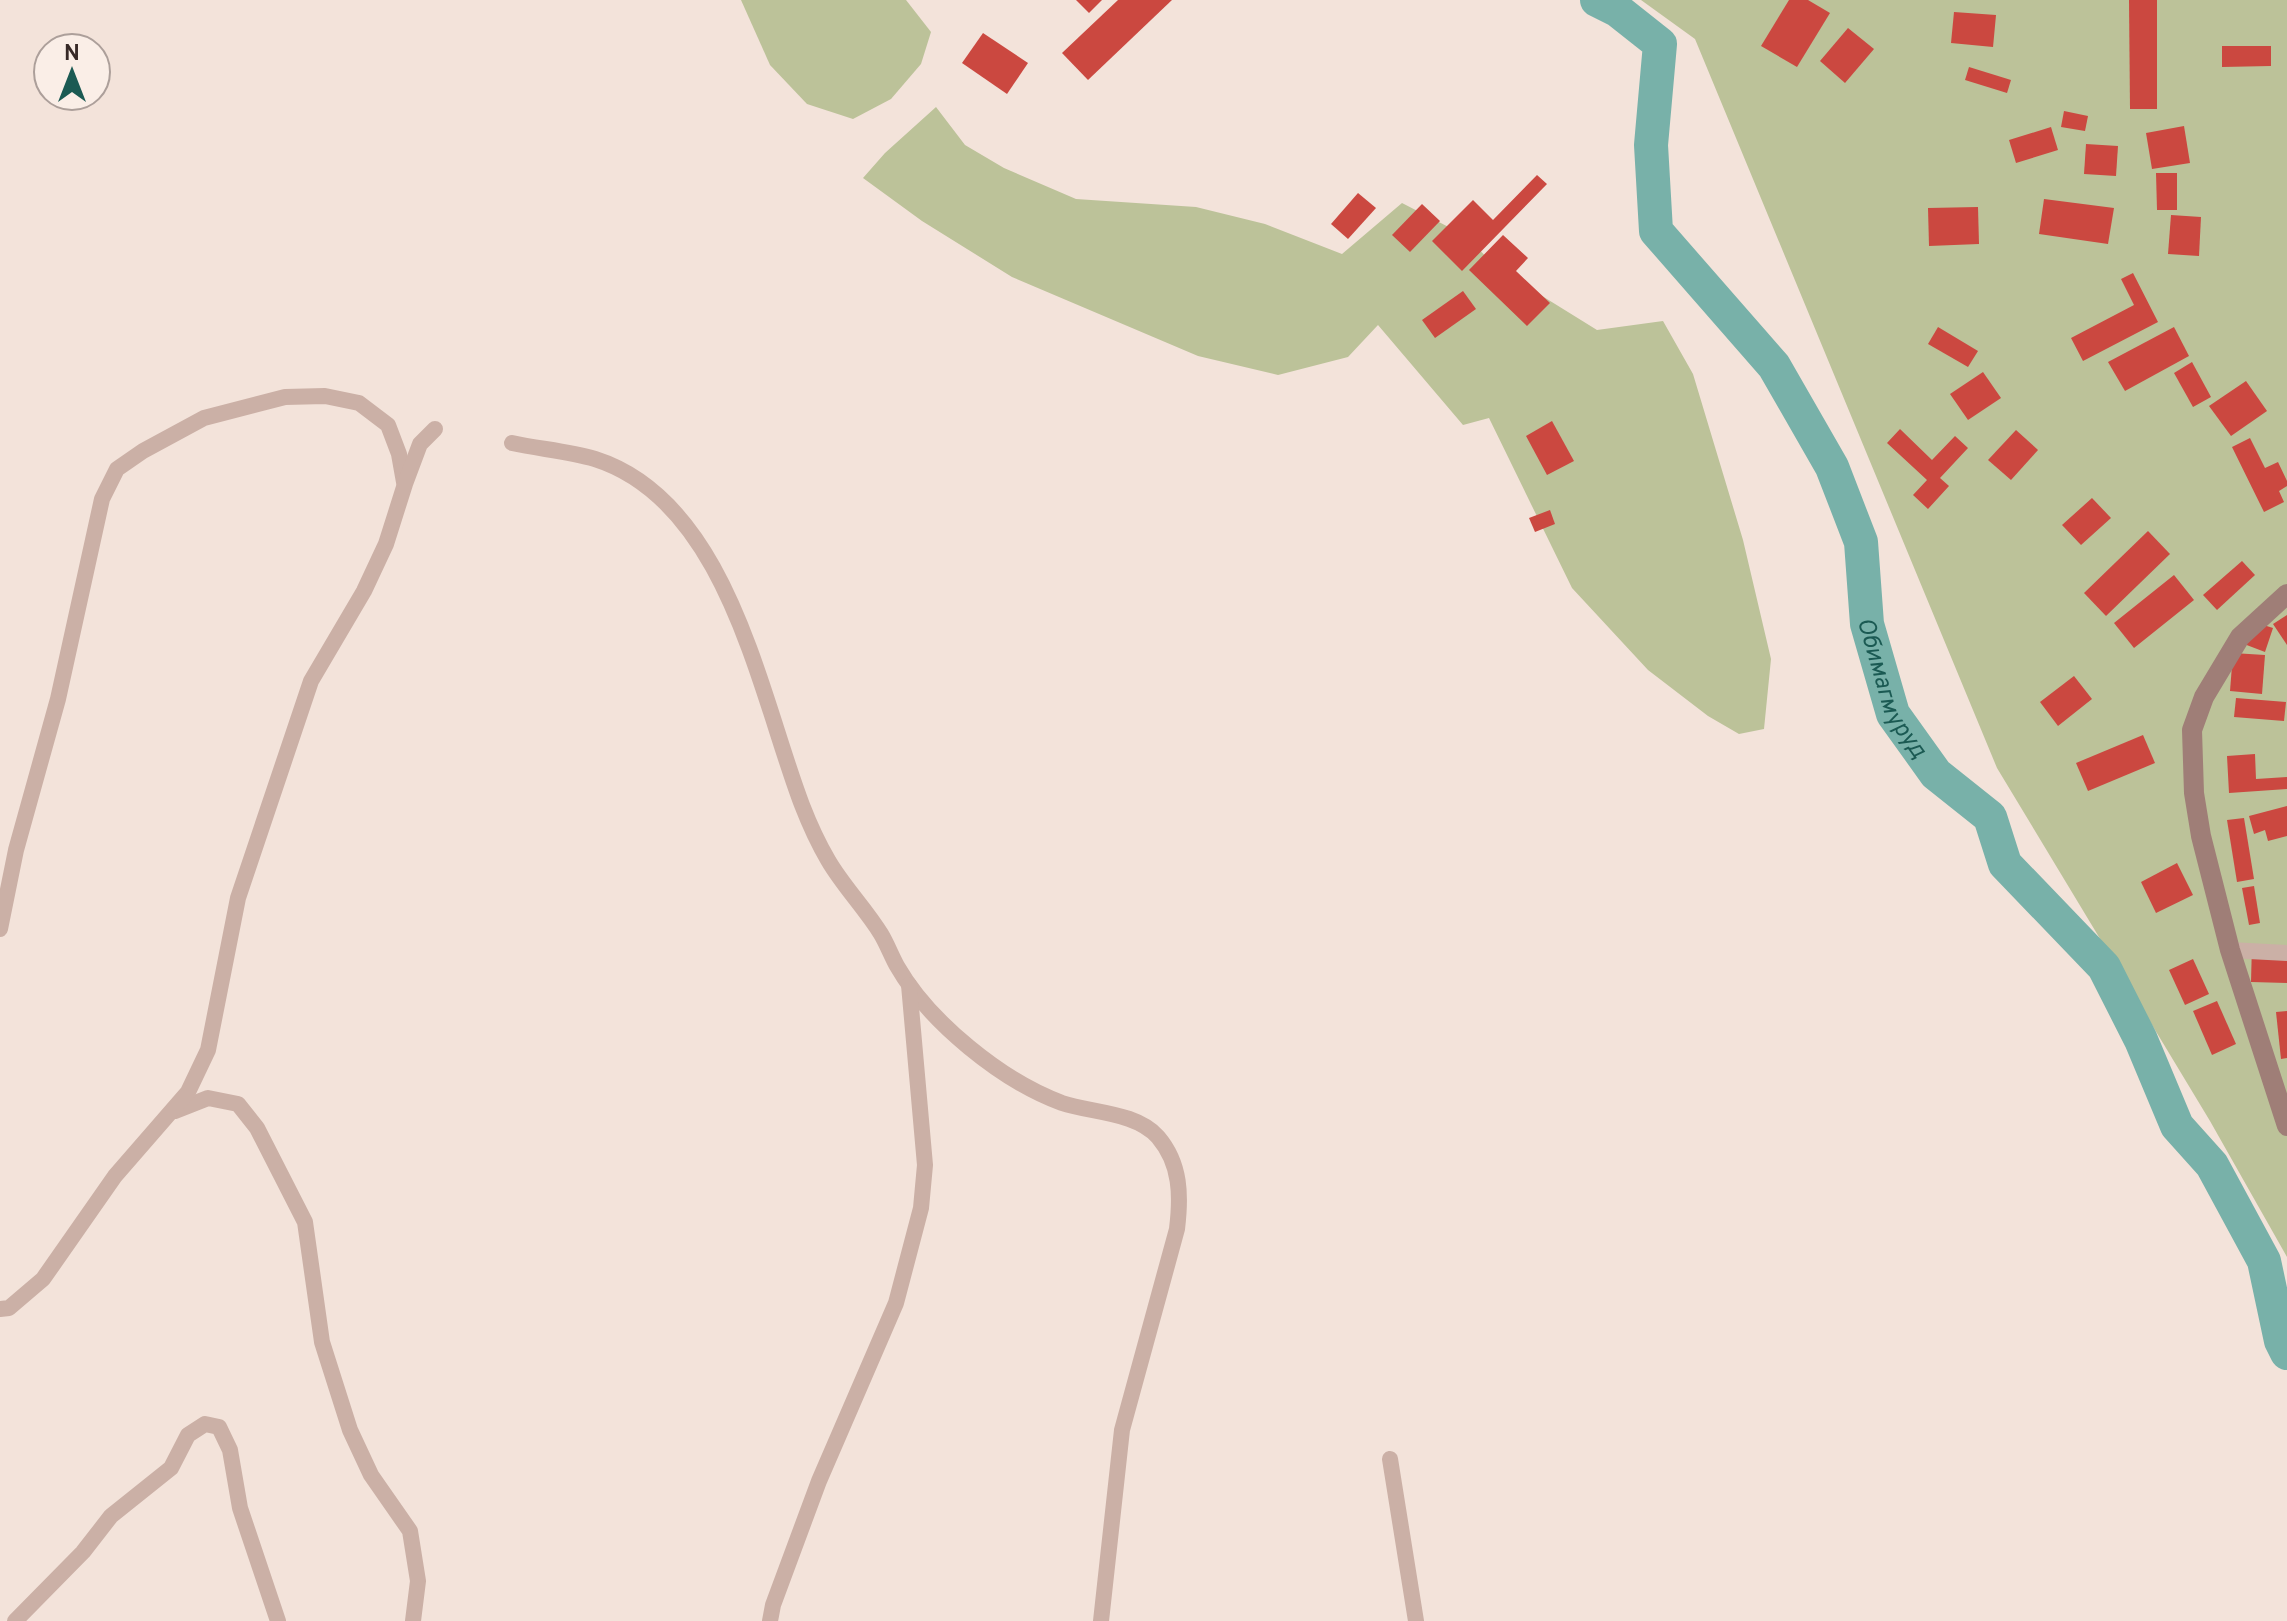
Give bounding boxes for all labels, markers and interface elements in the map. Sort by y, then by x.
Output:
north arrow [32,32,112,112]
text: N [64,41,80,68]
water label: Обимагмуруд [1849,614,1933,765]

